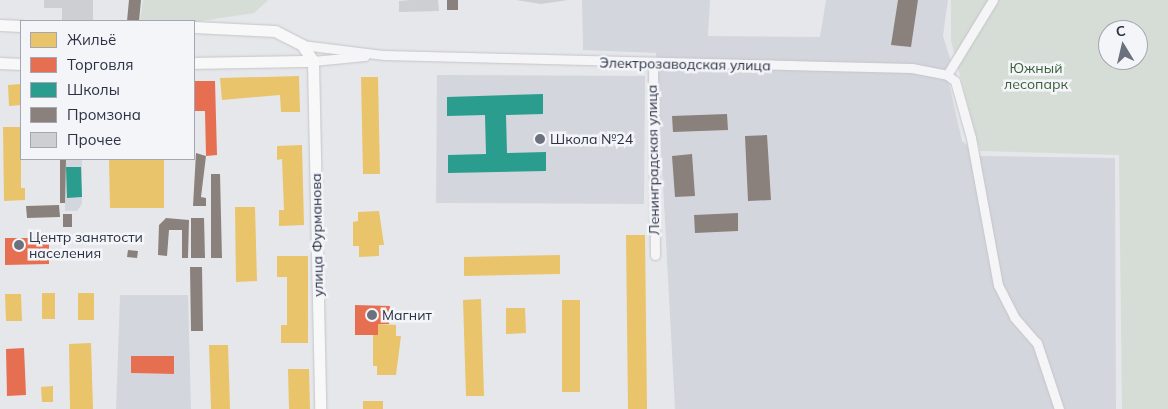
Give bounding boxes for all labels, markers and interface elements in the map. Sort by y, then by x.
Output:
legend [20,20,195,160]
north arrow [1098,20,1148,70]
text: С [1115,22,1127,41]
text: Жильё [67,30,116,49]
street label: Электрозаводская улица [599,54,771,74]
text: Торговля [67,55,134,74]
park label: Южный лесопарк [1004,60,1068,92]
text: Школы [67,80,120,99]
street label: Ленинградская улица [643,85,663,235]
text: Промзона [67,105,141,124]
text: Прочее [67,130,121,149]
place label: Школа №24 [550,131,633,147]
marker: Школа №24 [534,133,546,145]
street label: улица Фурманова [308,173,326,297]
place label: Центр занятости населения [29,229,143,262]
marker: Центр занятости населения [13,239,25,251]
place label: Магнит [382,307,432,323]
marker: Магнит [366,309,378,321]

